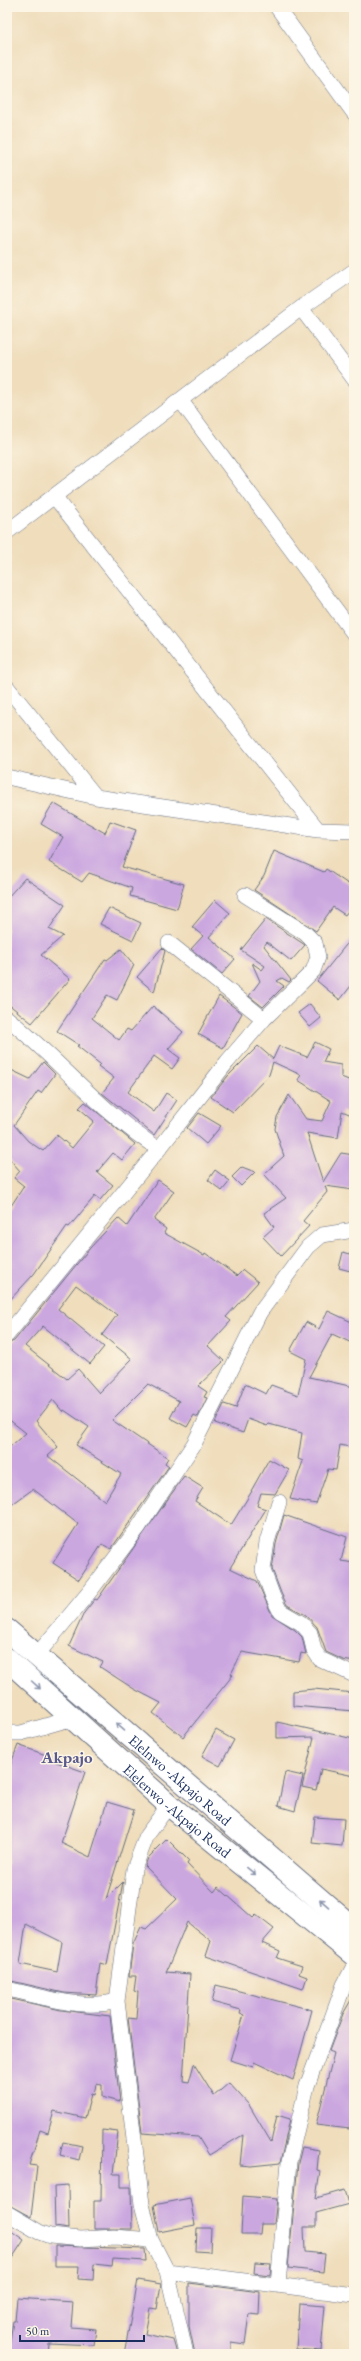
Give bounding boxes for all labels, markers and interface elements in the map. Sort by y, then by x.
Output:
one-way arrow [31,1681,41,1690]
one-way arrow [115,1723,125,1732]
street label: Elelnwo -Akpajo Road [125,1730,236,1829]
district label: Akpajo [40,1746,93,1768]
street label: Elelenwo -Akpajo Road [120,1759,236,1862]
one-way arrow [245,1867,256,1876]
one-way arrow [319,1899,330,1908]
scale bar [20,2317,144,2343]
text: 50 m [26,2323,50,2339]

